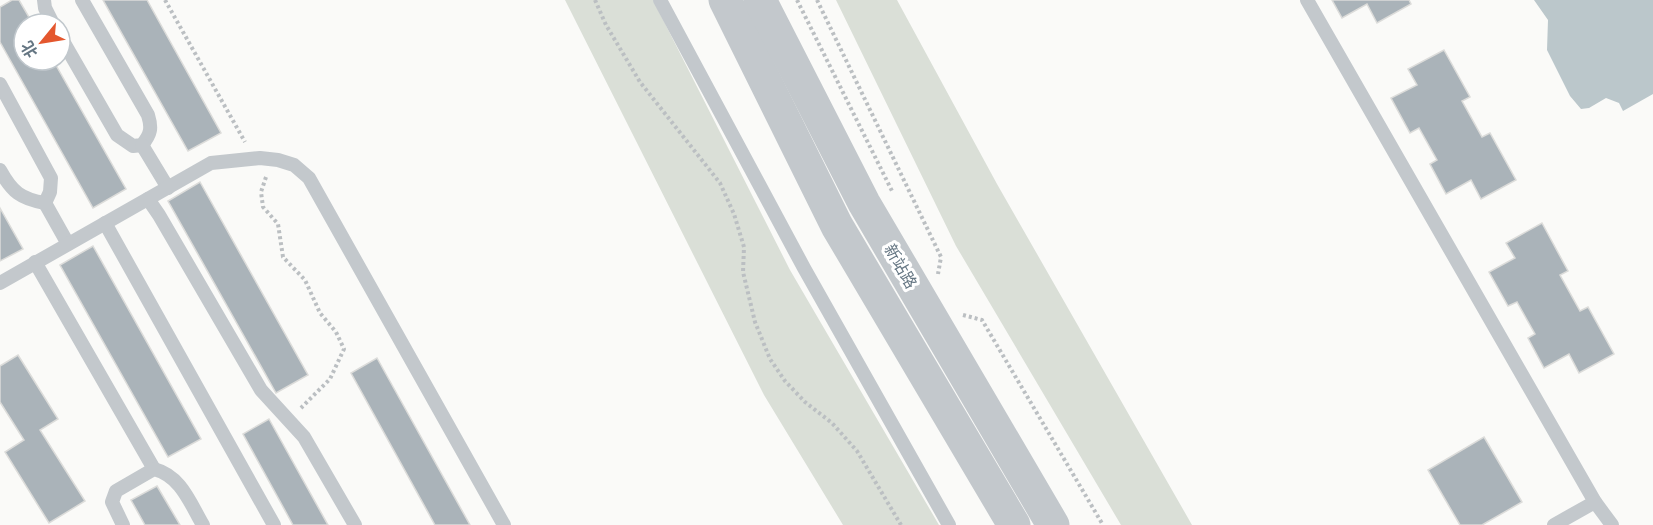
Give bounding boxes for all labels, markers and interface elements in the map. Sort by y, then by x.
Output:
north arrow [12,12,72,72]
text: 北 [17,38,42,61]
street label: 新站路 [880,241,921,292]

